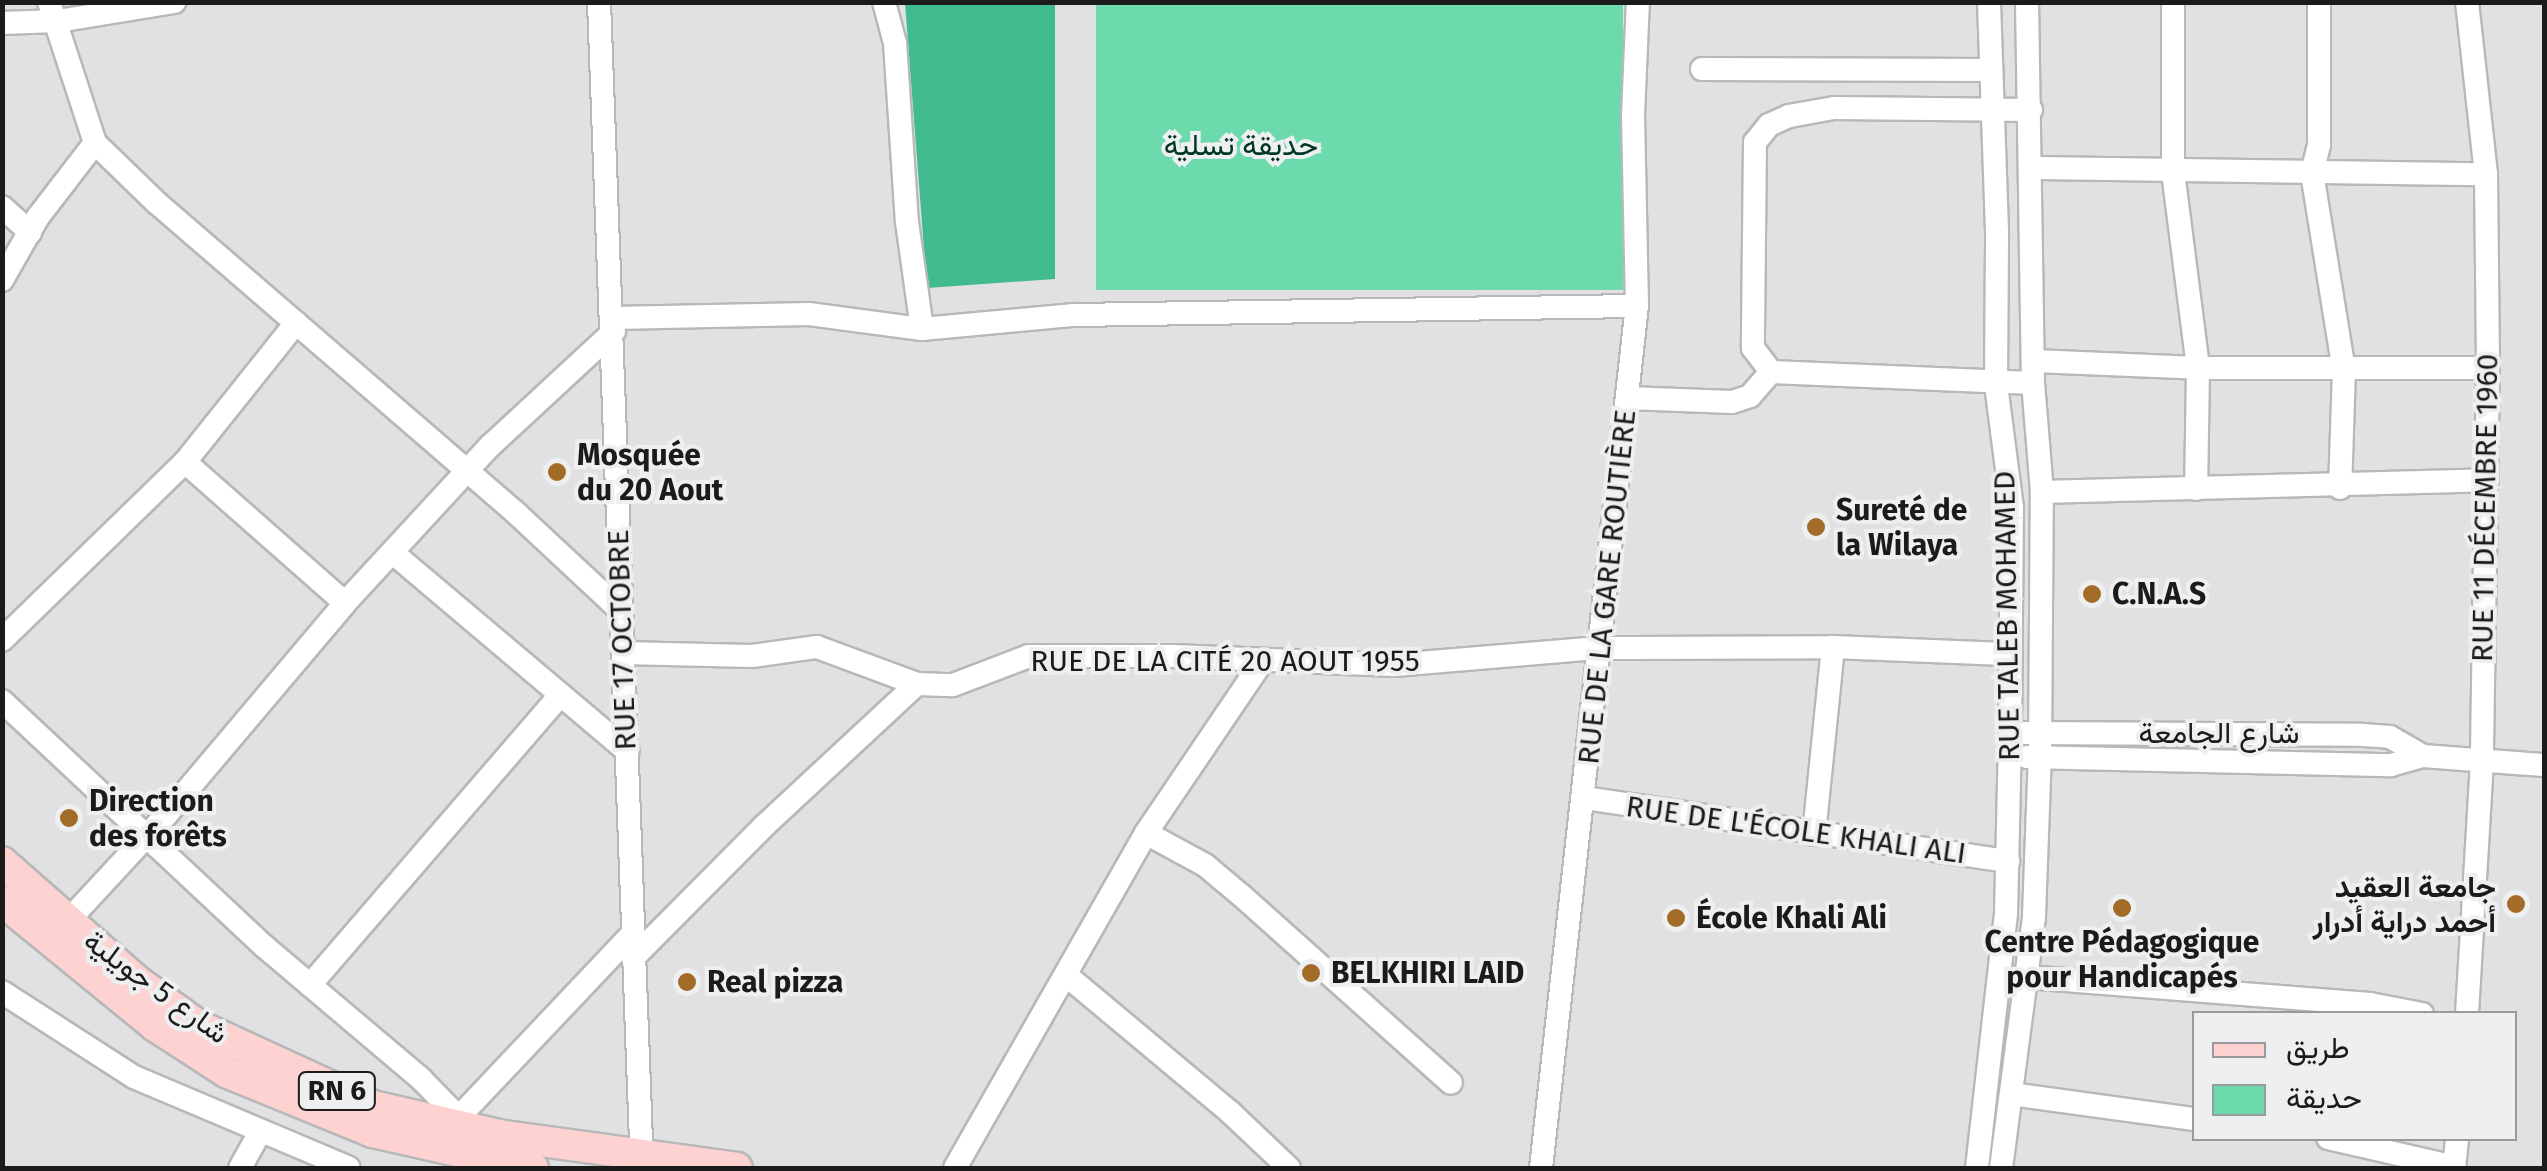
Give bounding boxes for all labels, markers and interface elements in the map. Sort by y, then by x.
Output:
park label: حديقة تسلية [1164,127,1318,163]
street label: RUE 11 DÉCEMBRE 1960 [2464,354,2506,662]
street label: RUE DE LA GARE ROUTIÈRE [1570,408,1644,766]
place label: Mosquée du 20 Aout [577,437,723,508]
marker: Mosquée du 20 Aout [546,461,568,483]
street label: RUE TALEB MOHAMED [1986,471,2028,761]
place label: Sureté de la Wilaya [1836,492,1967,562]
marker: Sureté de la Wilaya [1805,516,1827,538]
street label: RUE 17 OCTOBRE [600,529,644,751]
place label: C.N.A.S [2112,576,2206,612]
marker: C.N.A.S [2081,583,2103,605]
street label: RUE DE LA CITÉ 20 AOUT 1955 [1030,643,1420,679]
street label: شارع الجامعة [2139,715,2299,751]
place label: Direction des forêts [89,783,227,854]
street label: RUE DE L'ÉCOLE KHALI ALI [1624,788,1968,872]
marker: Direction des forêts [58,807,80,829]
place label: جامعة العقيد أحمد دراية أدرار [2313,869,2496,940]
marker: جامعة العقيد أحمد دراية أدرار [2505,893,2527,915]
marker: Centre Pédagogique pour Handicapés [2111,897,2133,919]
place label: École Khali Ali [1696,900,1887,936]
marker: École Khali Ali [1665,907,1687,929]
street label: شارع 5 جويلية [77,922,235,1052]
place label: Centre Pédagogique pour Handicapés [1985,924,2259,994]
place label: BELKHIRI LAID [1331,955,1524,991]
marker: BELKHIRI LAID [1300,962,1322,984]
place label: Real pizza [707,964,843,1000]
marker: Real pizza [676,971,698,993]
legend [2192,1011,2517,1141]
text: طريق [2286,1030,2350,1066]
road number: RN 6 [297,1068,377,1114]
text: حديقة [2286,1080,2362,1116]

